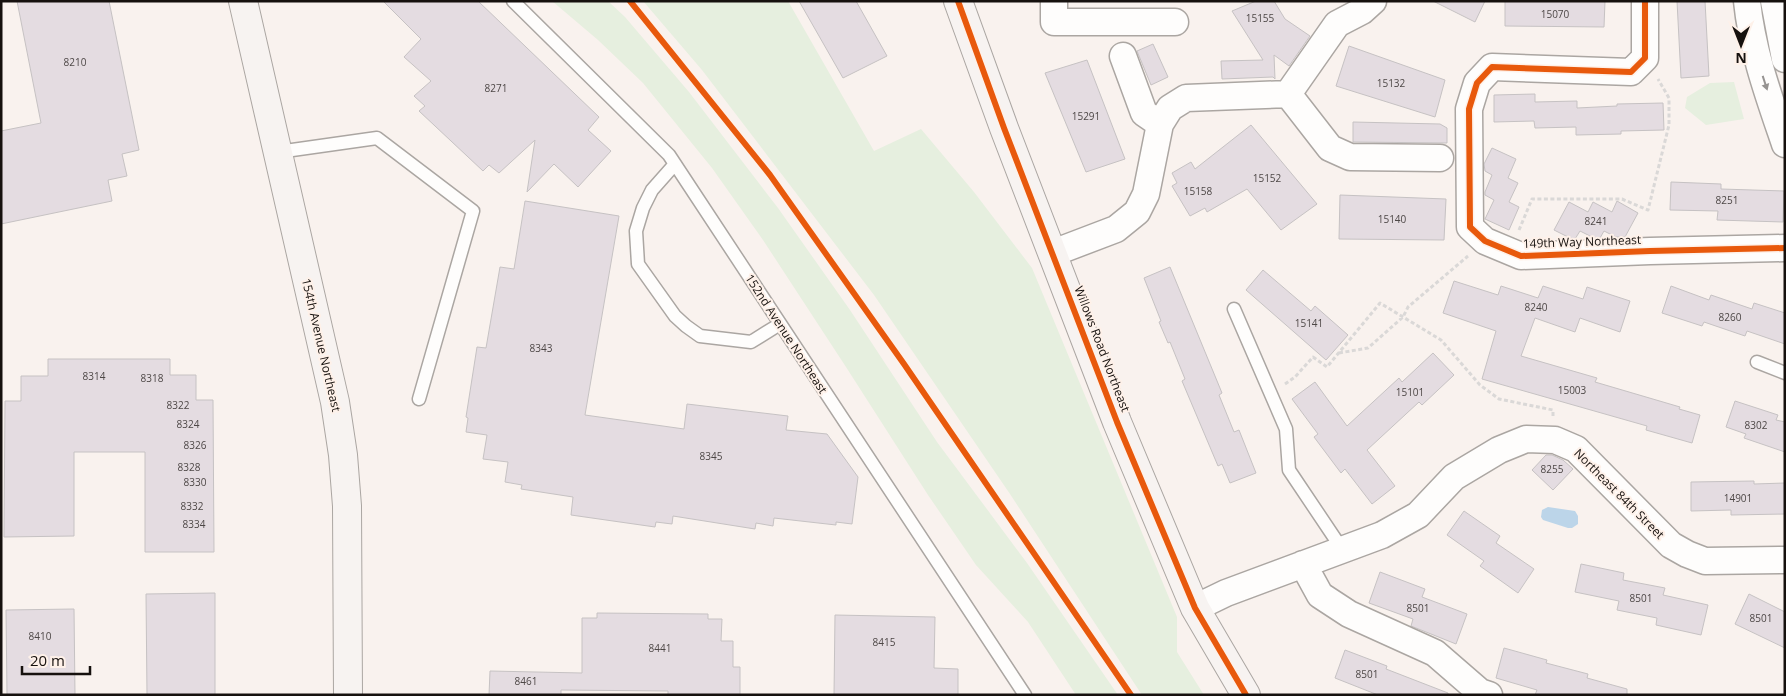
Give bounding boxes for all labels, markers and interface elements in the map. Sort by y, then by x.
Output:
house number: 15070 [1541,7,1570,21]
house number: 15155 [1246,11,1275,25]
north arrow [1716,20,1766,70]
text: N [1735,49,1747,68]
house number: 8210 [64,55,87,69]
one-way arrow [1762,75,1769,90]
house number: 15132 [1377,76,1406,90]
house number: 8271 [485,81,507,95]
house number: 15291 [1072,109,1100,123]
house number: 15152 [1253,171,1282,185]
house number: 15158 [1184,184,1213,198]
house number: 8251 [1716,193,1738,207]
house number: 15140 [1378,212,1407,226]
house number: 8241 [1585,214,1607,228]
street label: 149th Way Northeast [1523,231,1641,252]
street label: 152nd Avenue Northeast [741,271,832,397]
street label: 154th Avenue Northeast [298,277,345,413]
street label: Willows Road Northeast [1071,283,1134,414]
house number: 8240 [1525,300,1548,314]
house number: 8260 [1719,310,1742,324]
house number: 15141 [1295,316,1323,330]
house number: 8343 [530,341,553,355]
house number: 8314 [83,369,106,383]
house number: 8318 [141,371,164,385]
house number: 15003 [1558,383,1587,397]
house number: 15101 [1396,385,1424,399]
house number: 8322 [167,398,190,412]
house number: 8324 [177,417,200,431]
house number: 8302 [1745,418,1768,432]
house number: 8326 [184,438,207,452]
street label: Northeast 84th Street [1570,445,1668,543]
house number: 8345 [700,449,723,463]
house number: 8328 [178,460,201,474]
house number: 8255 [1541,462,1564,476]
house number: 8330 [184,475,207,489]
house number: 14901 [1724,491,1752,505]
house number: 8332 [181,499,204,513]
house number: 8334 [183,517,206,531]
house number: 8501 [1630,591,1652,605]
house number: 8501 [1407,601,1429,615]
house number: 8501 [1750,611,1772,625]
house number: 8410 [29,629,52,643]
house number: 8415 [873,635,896,649]
house number: 8441 [649,641,671,655]
scale bar [22,644,90,676]
text: 20 m [30,650,65,670]
house number: 8501 [1356,667,1378,681]
house number: 8461 [515,674,537,688]

